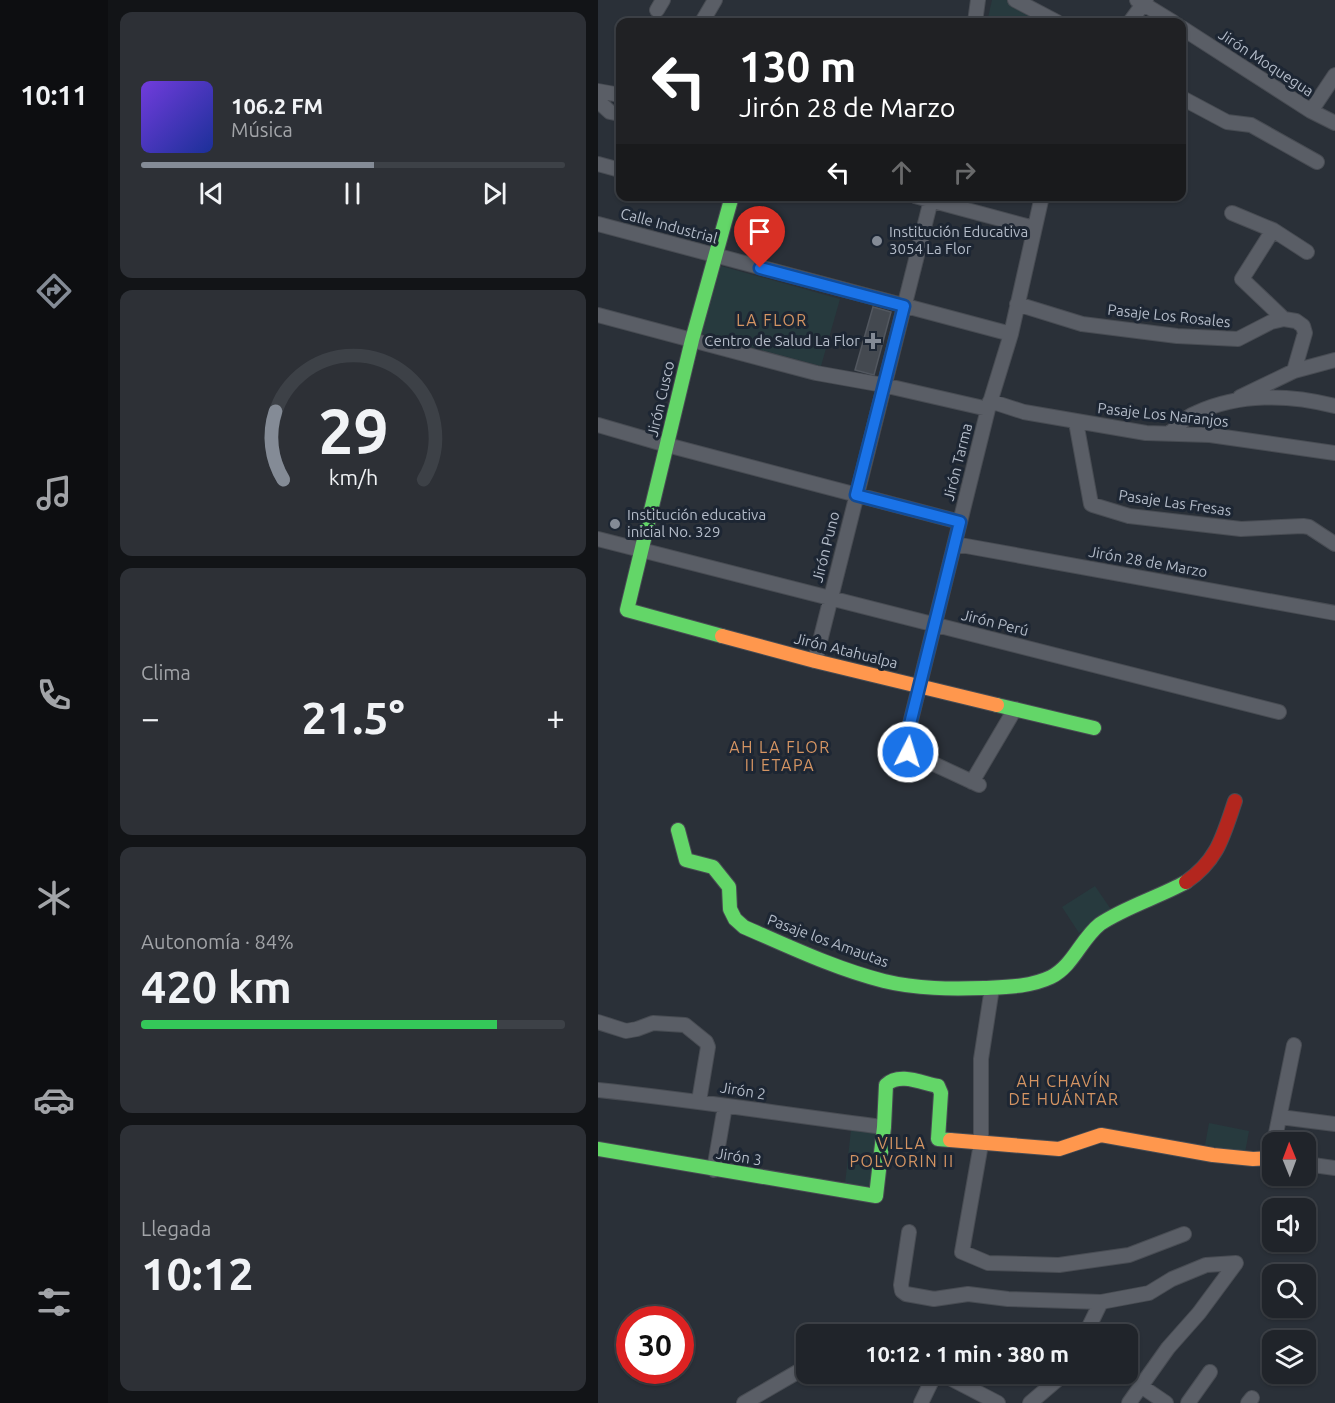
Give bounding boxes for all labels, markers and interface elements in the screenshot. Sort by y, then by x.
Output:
street label: Jirón Moquegua [1216,26,1317,100]
icon: left [640,42,718,120]
text: 130 m [739,43,856,90]
text: 10:11 [20,80,88,110]
text: Jirón 28 de Marzo [739,92,956,122]
text: 106.2 FM [231,93,323,118]
text: Música [231,118,293,141]
icon: left [822,156,855,189]
icon: ahead [885,156,918,189]
icon: right [948,156,981,189]
icon: previous [195,177,228,210]
icon: pause [336,177,369,210]
icon: next [478,177,511,210]
street label: Calle Industrial [619,204,720,247]
pin [734,206,785,268]
icon: arrive [743,215,776,248]
place label: Institución Educativa 3054 La Flor [889,223,1028,257]
marker: Institución Educativa 3054 La Flor [870,234,884,248]
icon: directions [33,270,75,312]
street label: Pasaje Los Rosales [1107,301,1231,330]
district label: LA FLOR [736,311,808,329]
place label: Centro de Salud La Flor [704,332,860,349]
marker: Centro de Salud La Flor [864,332,882,350]
street label: Jirón Cusco [644,359,677,438]
text: 29 [318,396,388,466]
street label: Pasaje Los Naranjos [1097,399,1229,430]
street label: Jirón Tarma [940,421,975,502]
text: km/h [328,466,378,490]
icon: music [33,472,75,514]
street label: Pasaje Las Fresas [1118,486,1233,519]
place label: Institución educativa inicial No. 329 [627,506,766,540]
street label: Jirón Puno [809,510,843,584]
marker: Institución educativa inicial No. 329 [608,517,622,531]
street label: Jirón 28 de Marzo [1087,543,1209,580]
street label: Jirón Perú [960,606,1030,639]
street label: Jirón Atahualpa [793,629,900,672]
text: Clima [141,661,191,684]
icon: phone [33,674,75,716]
text: 21.5° [301,692,405,743]
text: − [141,699,160,736]
text: + [546,699,565,736]
position arrow [876,720,940,784]
district label: AH LA FLOR II ETAPA [729,738,831,774]
icon: climate [33,877,75,919]
street label: Pasaje los Amautas [765,911,891,970]
text: Autonomía · 84% [141,930,294,953]
text: 420 km [141,961,292,1012]
district label: AH CHAVÍN DE HUÁNTAR [1008,1070,1120,1108]
icon: car [33,1079,75,1121]
street label: Jirón 2 [719,1079,767,1102]
north arrow [1262,1132,1316,1186]
map controls [1262,1132,1316,1384]
district label: VILLA POLVORIN II [850,1134,954,1170]
street label: Jirón 3 [715,1145,763,1168]
button: sound [1262,1198,1316,1252]
text: Llegada [141,1217,211,1240]
text: 10:12 [141,1248,254,1299]
button: search [1262,1264,1316,1318]
icon: filters [33,1281,75,1323]
speed limit sign: 30 [616,1306,694,1384]
button: layers [1262,1330,1316,1384]
text: 10:12 · 1 min · 380 m [865,1341,1069,1366]

